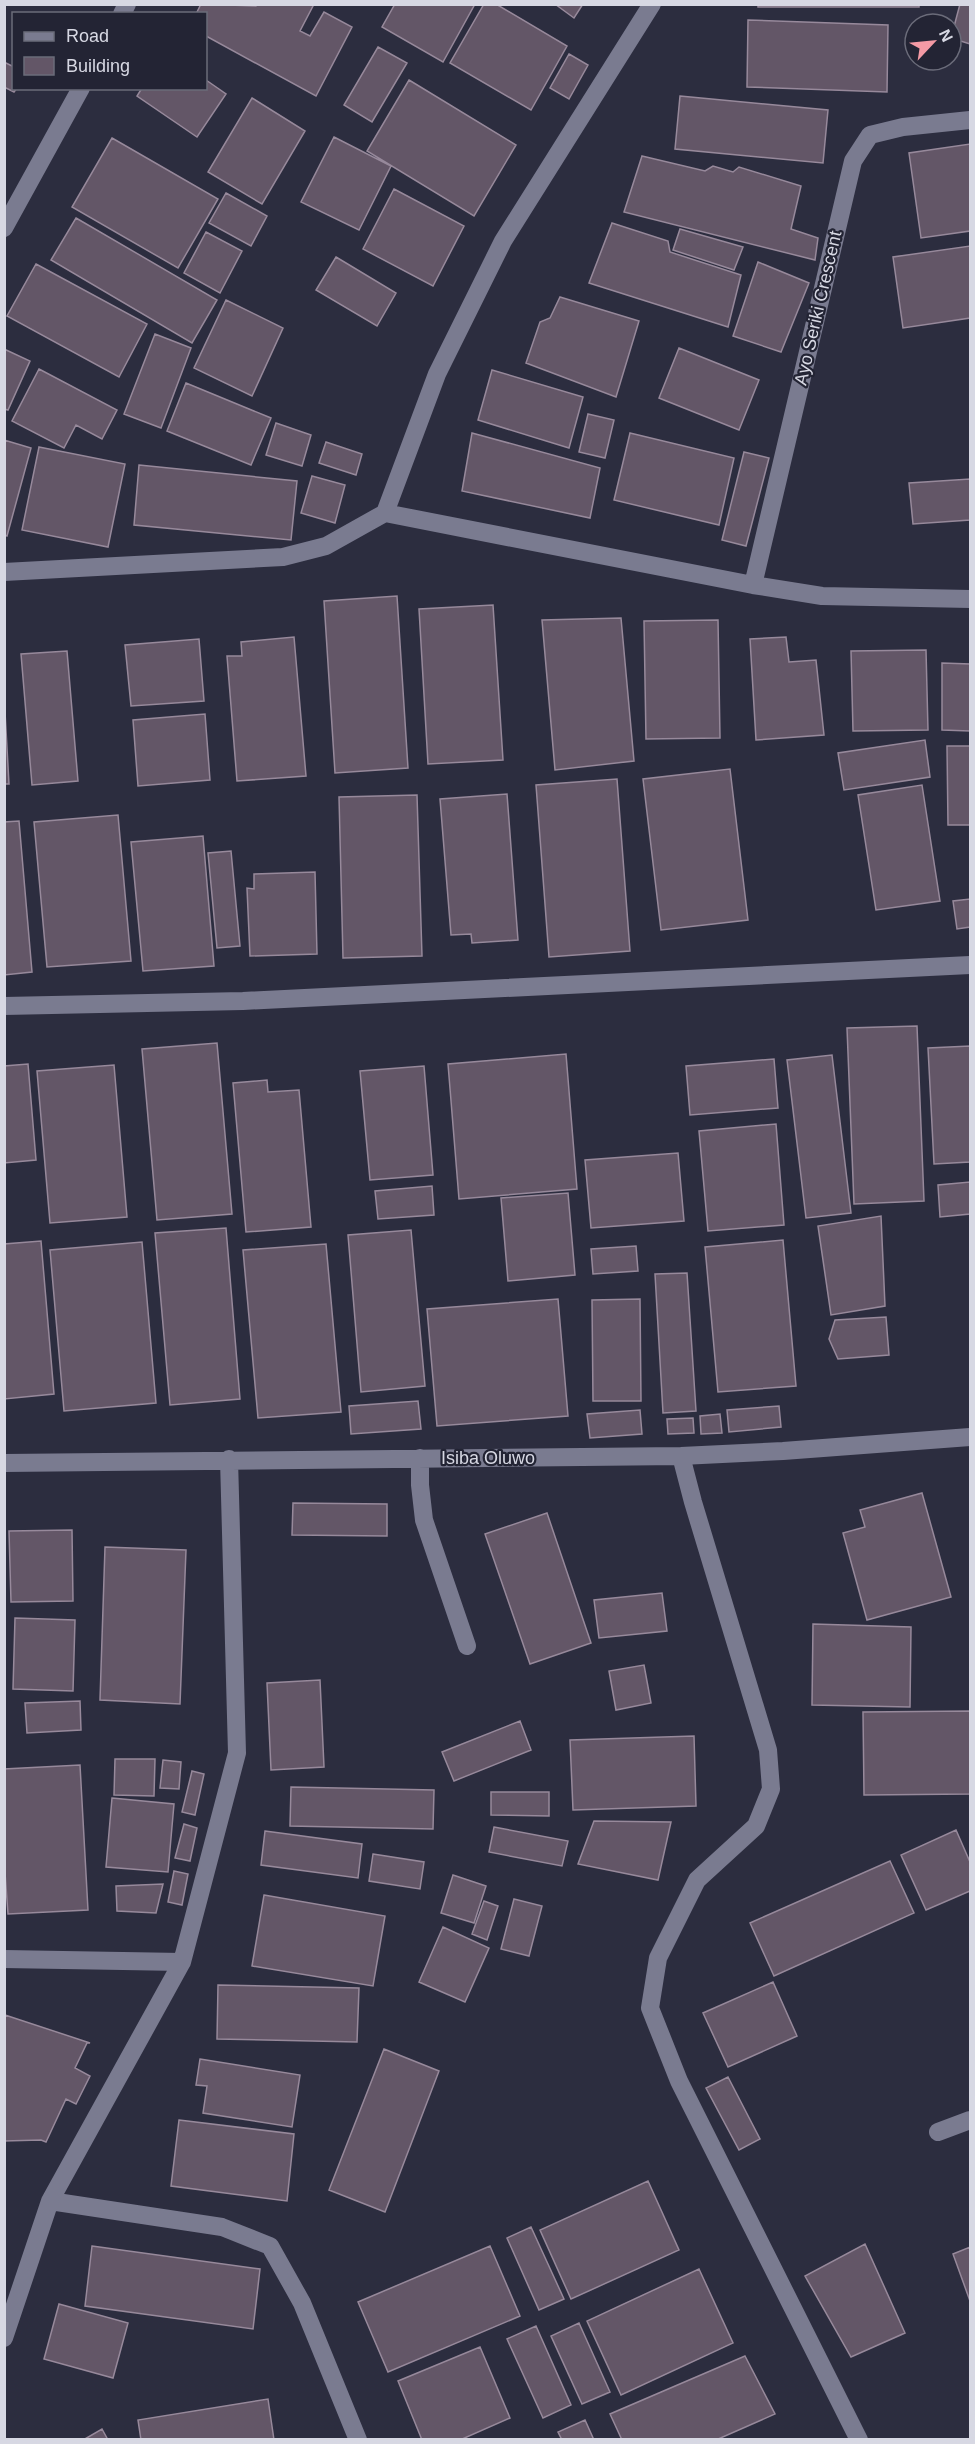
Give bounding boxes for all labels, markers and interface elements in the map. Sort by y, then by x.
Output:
legend [12,12,207,90]
north arrow [903,12,963,72]
text: Road [66,26,109,46]
text: N [936,27,956,45]
text: Building [66,56,130,76]
street label: Ayo Seriki Crescent [791,229,845,387]
street label: Isiba Oluwo [441,1448,535,1468]

